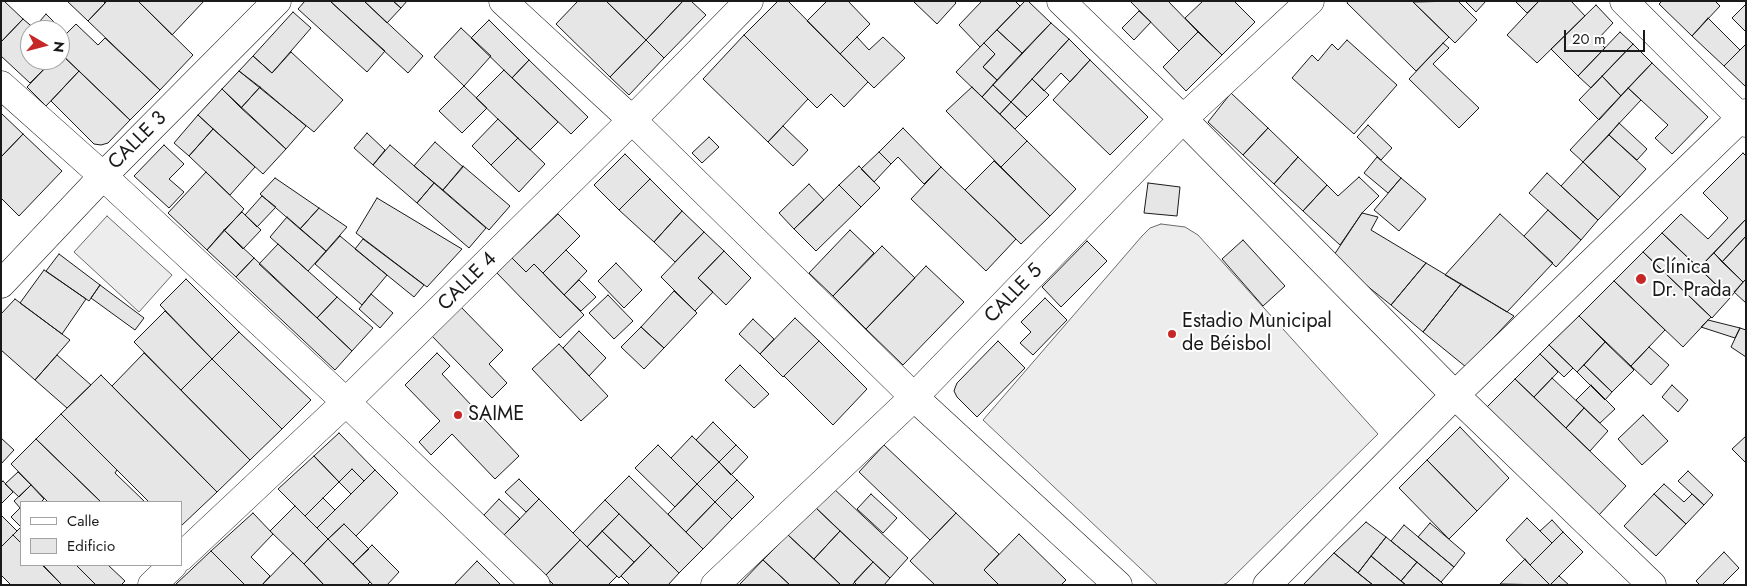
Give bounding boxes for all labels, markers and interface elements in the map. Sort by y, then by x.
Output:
north arrow [20,20,70,70]
scale bar [1567,20,1648,52]
text: 20 m [1572,28,1606,50]
text: N [48,40,70,54]
street label: CALLE 3 [104,107,172,175]
street label: CALLE 4 [434,248,502,316]
place label: Clínica Dr. Prada [1652,256,1731,303]
street label: CALLE 5 [980,259,1048,329]
marker: Clínica Dr. Prada [1634,272,1648,286]
place label: Estadio Municipal de Béisbol [1182,310,1332,357]
marker: Estadio Municipal de Béisbol [1166,328,1178,340]
place label: SAIME [468,403,524,427]
marker: SAIME [452,409,464,421]
legend [20,501,182,566]
text: Calle [67,510,99,532]
text: Edificio [67,535,115,557]

